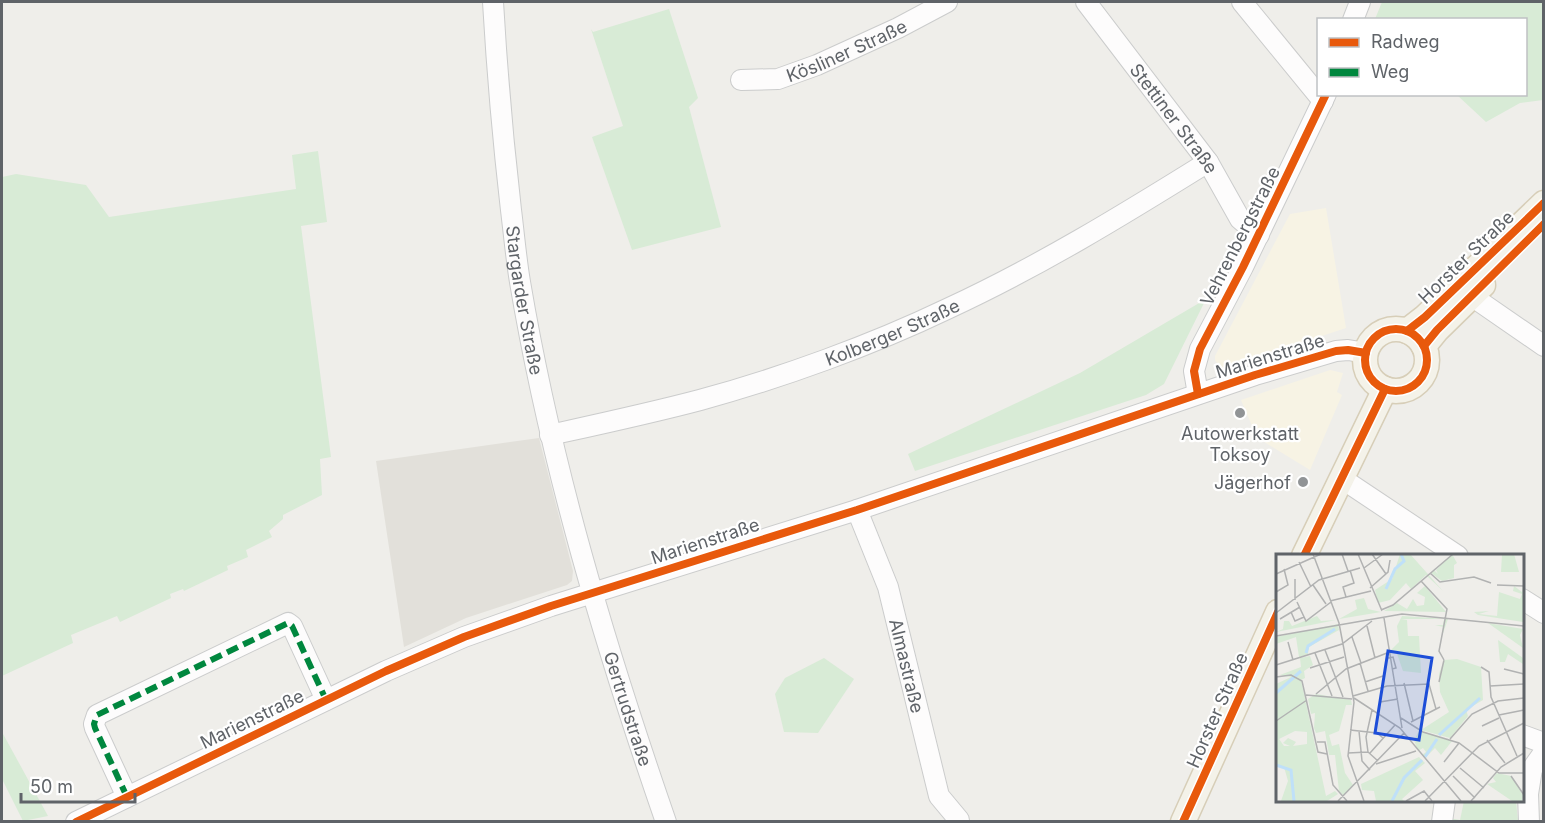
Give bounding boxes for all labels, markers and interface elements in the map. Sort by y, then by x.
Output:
street label: Kösliner Straße [783,15,910,86]
legend [1317,18,1527,96]
text: Radweg [1371,31,1440,52]
street label: Stettiner Straße [1126,59,1223,177]
text: Weg [1371,61,1409,82]
street label: Vehrenbergstraße [1196,163,1284,309]
street label: Horster Straße [1414,206,1518,308]
street label: Stargarder Straße [502,224,548,377]
street label: Kolberger Straße [822,294,963,370]
street label: Marienstraße [1213,329,1327,383]
marker: Autowerkstatt Toksoy [1233,406,1247,420]
place label: Autowerkstatt Toksoy [1181,423,1299,465]
place label: Jägerhof [1214,472,1291,493]
marker: Jägerhof [1296,475,1310,489]
street label: Marienstraße [648,514,762,568]
inset map [1276,554,1524,802]
street label: Almastraße [886,616,929,715]
street label: Gertrudstraße [600,649,657,769]
street label: Horster Straße [1182,649,1252,771]
street label: Marienstraße [197,685,307,753]
scale bar [21,766,135,804]
text: 50 m [30,776,73,797]

